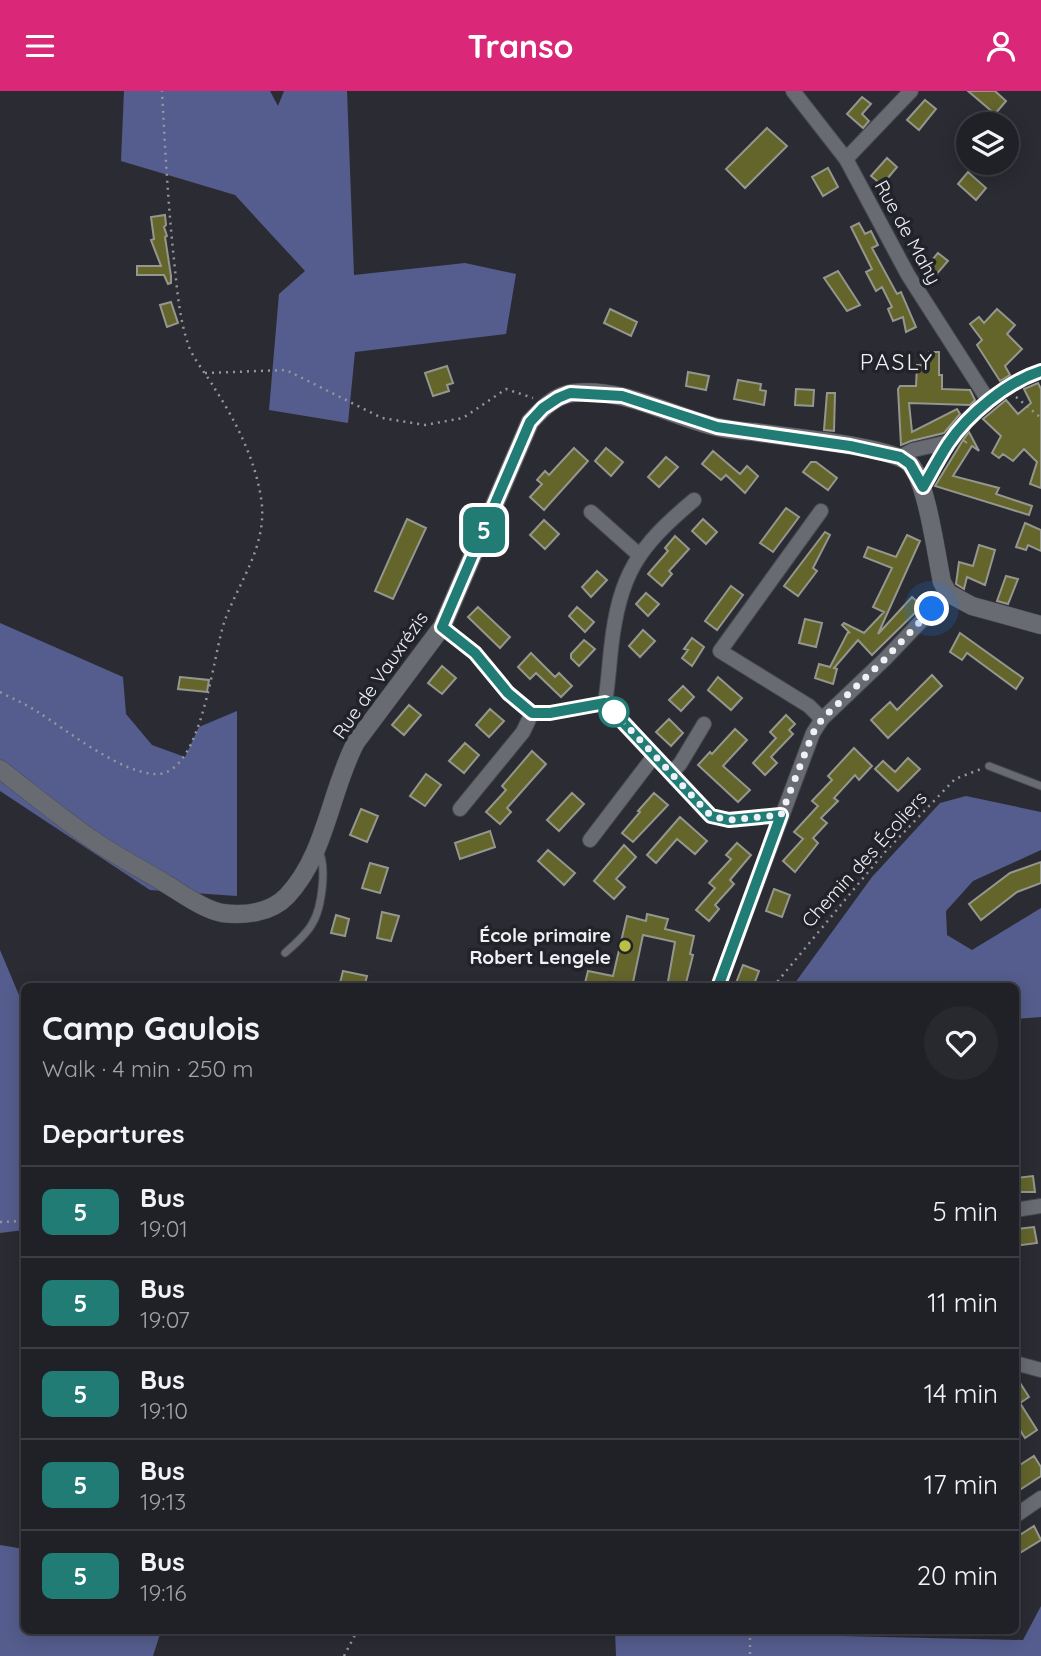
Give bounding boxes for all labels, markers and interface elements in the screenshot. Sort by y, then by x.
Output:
text: Transo [467,26,574,66]
icon: menu [21,27,59,65]
icon: person [982,27,1020,65]
map controls [956,112,1019,175]
button: layers [956,112,1019,175]
street label: Rue de Mahy [870,176,946,288]
district label: PASLY [860,347,934,376]
line badge: 5 [461,507,507,553]
text: 5 [477,515,491,545]
your location [914,591,949,626]
street label: Rue de Vauxrézis [327,607,433,743]
unlabelled marker [599,697,629,727]
street label: Chemin des Écoliers [796,786,932,932]
place label: École primaire Robert Lengele [469,923,611,969]
marker: École primaire Robert Lengele [617,938,633,954]
button: heart [924,1006,998,1080]
text: Camp Gaulois [42,1007,260,1048]
text: Walk · 4 min · 250 m [42,1054,253,1083]
text: Departures [42,1117,185,1150]
text: Bus [140,1181,185,1214]
text: 5 min [932,1195,998,1228]
text: 5 [74,1197,87,1227]
text: 19:01 [140,1214,188,1243]
text: Bus [140,1272,185,1305]
text: 11 min [927,1286,998,1319]
text: 5 [74,1288,87,1318]
text: 19:07 [140,1305,190,1334]
text: Bus [140,1363,185,1396]
text: 14 min [924,1377,998,1410]
text: 5 [74,1379,87,1409]
text: 19:10 [140,1396,188,1425]
text: Bus [140,1454,185,1487]
text: 17 min [924,1468,998,1501]
text: 5 [74,1470,87,1500]
text: 19:13 [140,1487,186,1516]
text: Bus [140,1545,185,1578]
text: 20 min [917,1559,998,1592]
text: 5 [74,1561,87,1591]
text: 19:16 [140,1578,187,1607]

